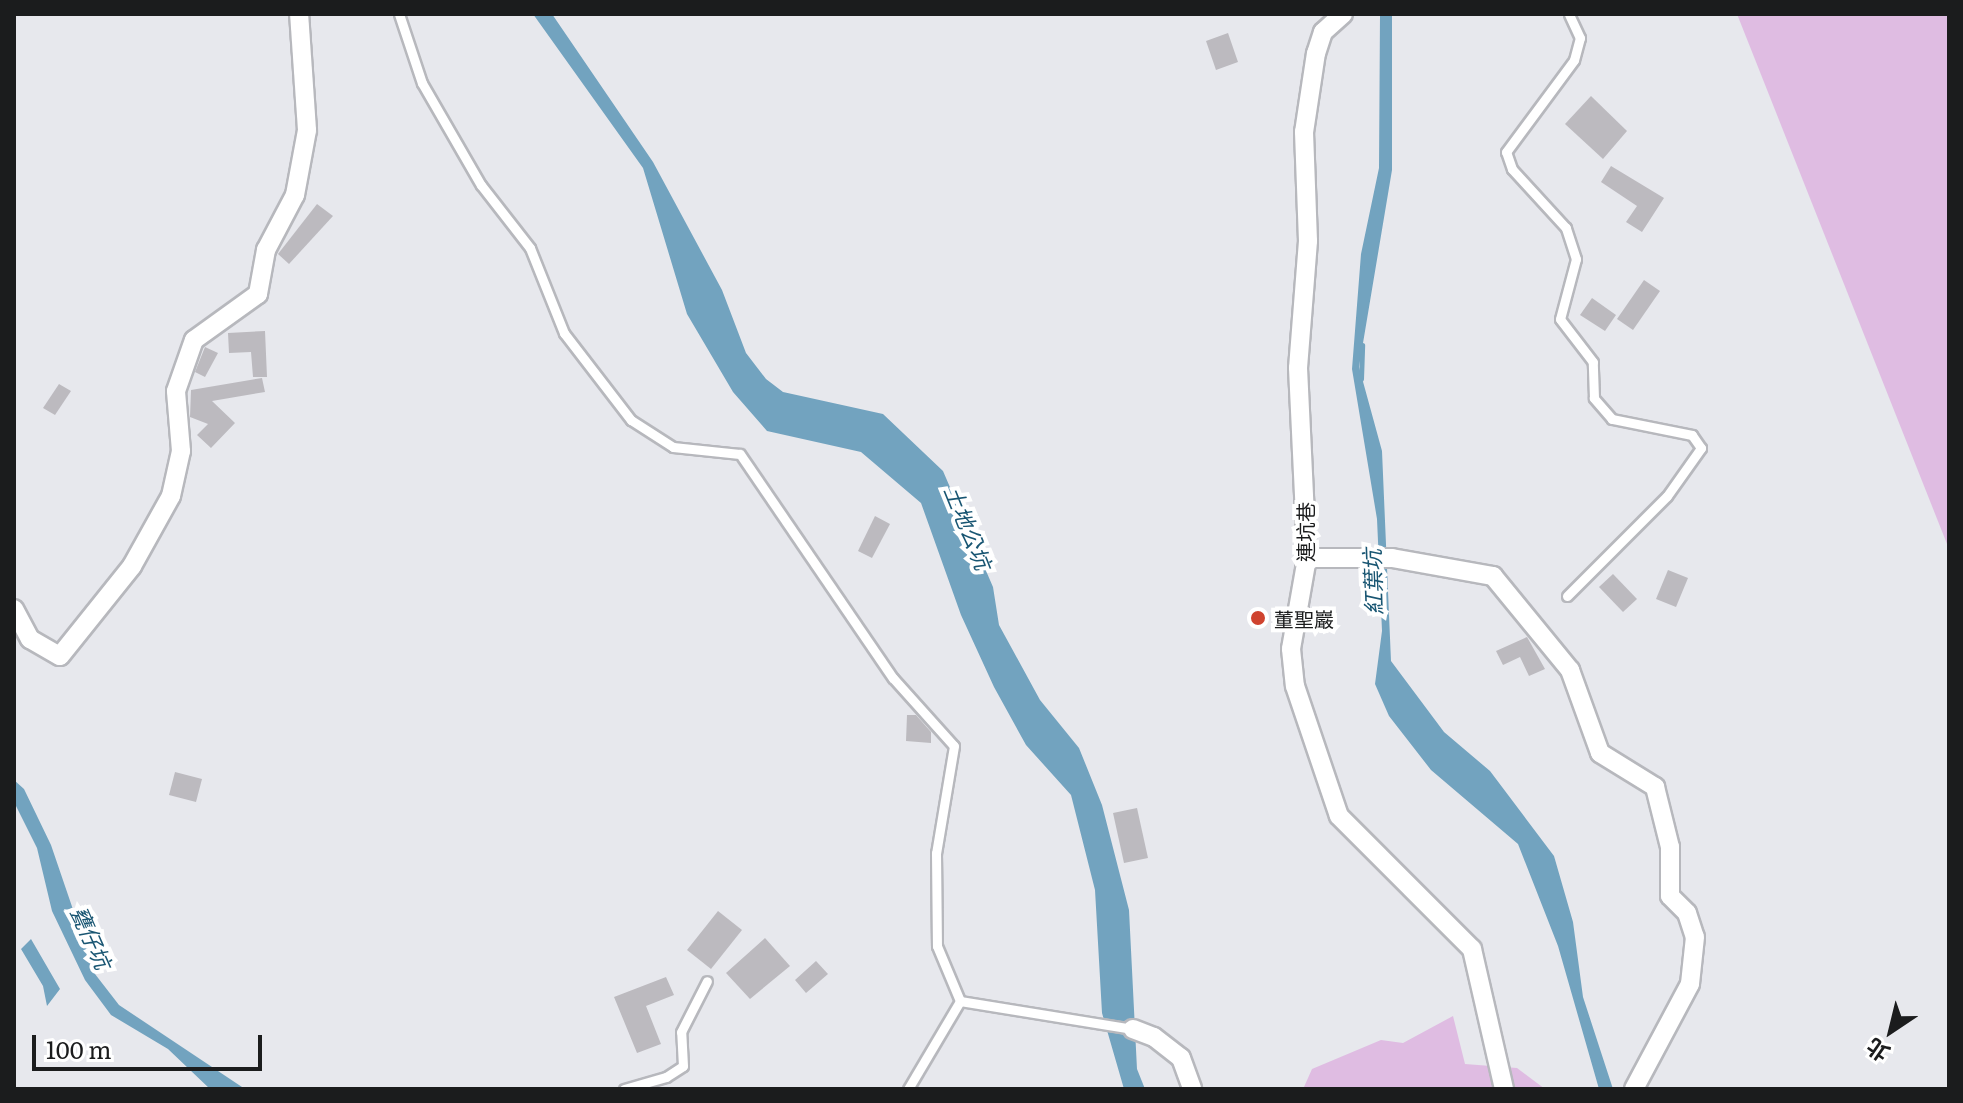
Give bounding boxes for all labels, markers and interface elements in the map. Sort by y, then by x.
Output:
water label: 土地公坑 [940,481,998,573]
street label: 連坑巷 [1292,502,1316,562]
water label: 紅葉坑 [1358,549,1386,615]
place label: 董聖巖 [1274,606,1334,630]
marker: 董聖巖 [1249,609,1267,627]
water label: 甕仔坑 [67,901,117,973]
north arrow [1851,991,1931,1071]
scale bar [36,1019,266,1069]
text: 100 m [46,1031,112,1066]
text: 北 [1858,1031,1895,1071]

